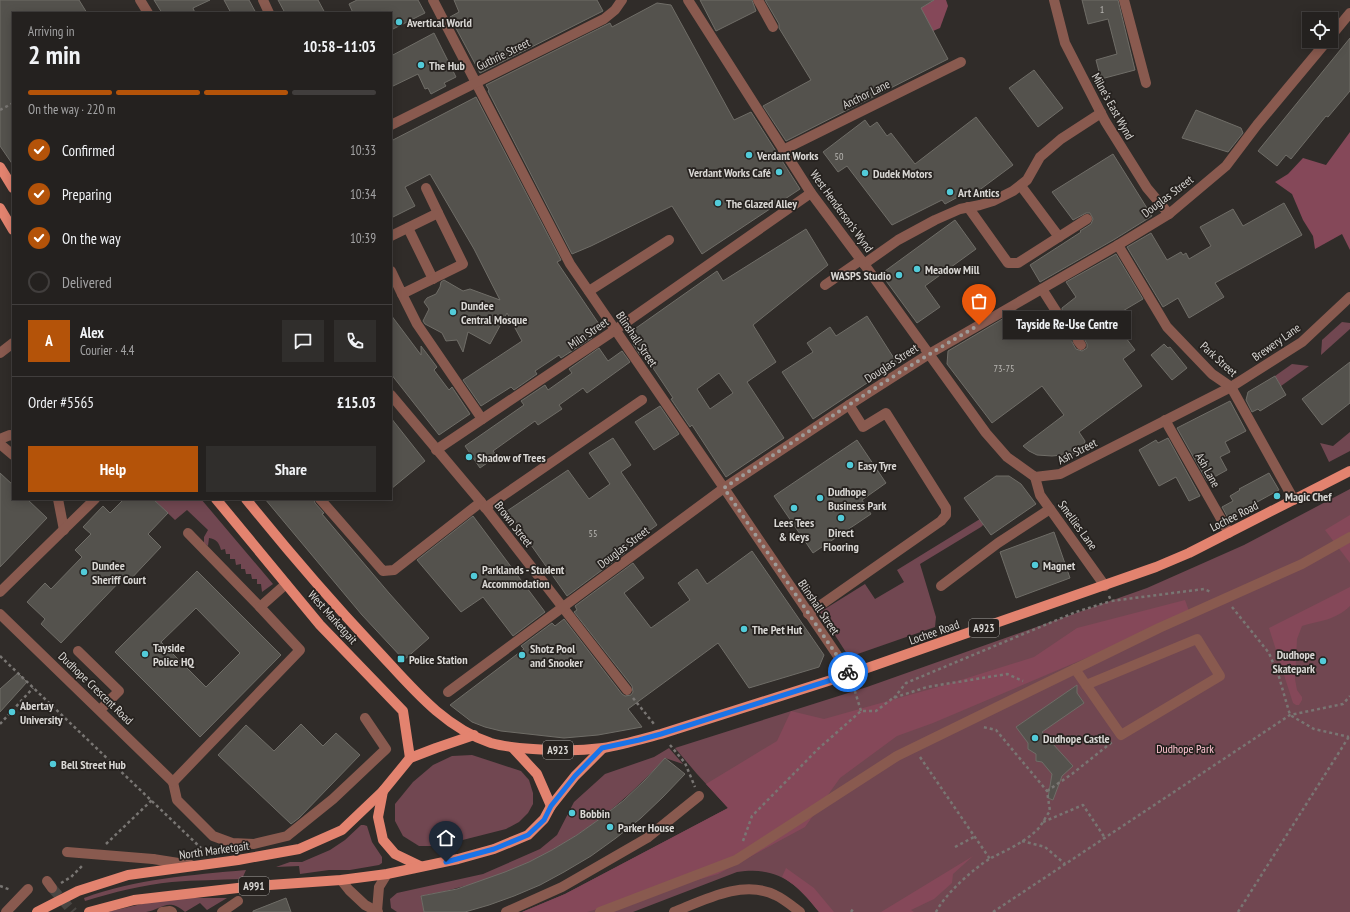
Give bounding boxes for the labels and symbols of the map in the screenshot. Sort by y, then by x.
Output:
house number: 1 [1100,3,1104,16]
place label: Avertical World [406,15,472,30]
marker: Avertical World [394,17,404,27]
street label: Guthrie Street [474,34,533,73]
place label: The Hub [429,58,465,73]
marker: The Hub [416,60,426,70]
street label: Milne's East Wynd [1089,70,1137,142]
street label: Anchor Lane [840,76,892,112]
place label: Verdant Works [756,148,818,163]
marker: Verdant Works [744,150,754,160]
house number: 50 [835,150,844,163]
place label: Verdant Works Café [688,165,771,180]
place label: Dudek Motors [873,166,932,181]
marker: Verdant Works Café [774,167,784,177]
street label: West Henderson's Wynd [807,167,877,255]
marker: Dudek Motors [860,168,870,178]
street label: Douglas Street [1138,171,1196,220]
place label: Art Antics [957,185,999,200]
marker: Art Antics [945,187,955,197]
place label: The Glazed Alley [726,196,797,211]
marker: The Glazed Alley [713,198,723,208]
place label: Meadow Mill [925,262,980,277]
marker: Meadow Mill [912,264,922,274]
place label: WASPS Studio [830,268,892,283]
marker: WASPS Studio [894,270,904,280]
pin [962,284,996,325]
place label: Dundee Central Mosque [461,298,527,327]
marker: Dundee Central Mosque [448,307,458,317]
street label: Blinshall Street [613,309,661,370]
callout: Tayside Re-Use Centre [1003,311,1131,339]
street label: Miln Street [565,314,612,352]
street label: Brewery Lane [1249,320,1303,364]
street label: Park Street [1197,338,1241,380]
street label: Douglas Street [861,340,921,386]
house number: 73-75 [994,362,1014,375]
street label: Ash Street [1055,434,1100,467]
place label: Shadow of Trees [477,450,546,465]
street label: Ash Lane [1192,450,1224,490]
marker: Shadow of Trees [464,452,474,462]
place label: Easy Tyre [858,458,897,473]
marker: Easy Tyre [845,460,855,470]
place label: Dudhope Business Park [828,484,886,513]
place label: Magic Chef [1285,489,1332,504]
marker: Magic Chef [1272,491,1282,501]
marker: Dudhope Business Park [815,493,825,503]
street label: Smellies Lane [1055,497,1101,553]
street label: Brown Street [492,498,537,550]
street label: Lochee Road [1207,498,1261,534]
marker: Lees Tees & Keys [789,503,799,513]
marker: Direct Flooring [836,513,846,523]
place label: Lees Tees & Keys [774,515,814,544]
street label: Douglas Street [594,522,652,571]
place label: Direct Flooring [823,525,859,554]
house number: 55 [589,527,598,540]
place label: Dundee Sheriff Court [92,558,146,587]
place label: Magnet [1043,558,1076,573]
marker: Magnet [1030,560,1040,570]
place label: Parklands - Student Accommodation [481,562,565,591]
marker: Dundee Sheriff Court [79,567,89,577]
marker: Parklands - Student Accommodation [469,571,479,581]
street label: Blinshall Street [795,577,843,638]
street label: West Marketgait [305,587,361,647]
street label: Lochee Road [907,616,961,648]
road number: A923 [969,619,999,637]
place label: The Pet Hut [752,622,803,637]
marker: The Pet Hut [739,624,749,634]
place label: Tayside Police HQ [153,640,194,669]
place label: Shotz Pool and Snooker [530,641,583,670]
place label: Dudhope Skatepark [1272,647,1315,676]
street label: Dudhope Crescent Road [55,649,137,727]
marker: Tayside Police HQ [140,649,150,659]
marker: Shotz Pool and Snooker [517,650,527,660]
place label: Police Station [409,652,468,667]
courier [828,652,868,692]
marker: Police Station [396,654,406,664]
marker: Dudhope Skatepark [1318,656,1328,666]
place label: Abertay University [19,698,63,727]
marker: Abertay University [7,707,17,717]
place label: Dudhope Castle [1043,731,1110,746]
marker: Dudhope Castle [1030,733,1040,743]
road number: A923 [543,741,573,759]
park label: Dudhope Park [1156,741,1214,756]
place label: Bell Street Hub [61,757,127,772]
marker: Bell Street Hub [48,759,58,769]
place label: Bobbin [580,806,610,821]
marker: Bobbin [567,808,577,818]
place label: Parker House [618,820,674,835]
pin [429,821,463,862]
marker: Parker House [605,822,615,832]
street label: North Marketgait [178,838,251,862]
road number: A991 [239,877,269,895]

